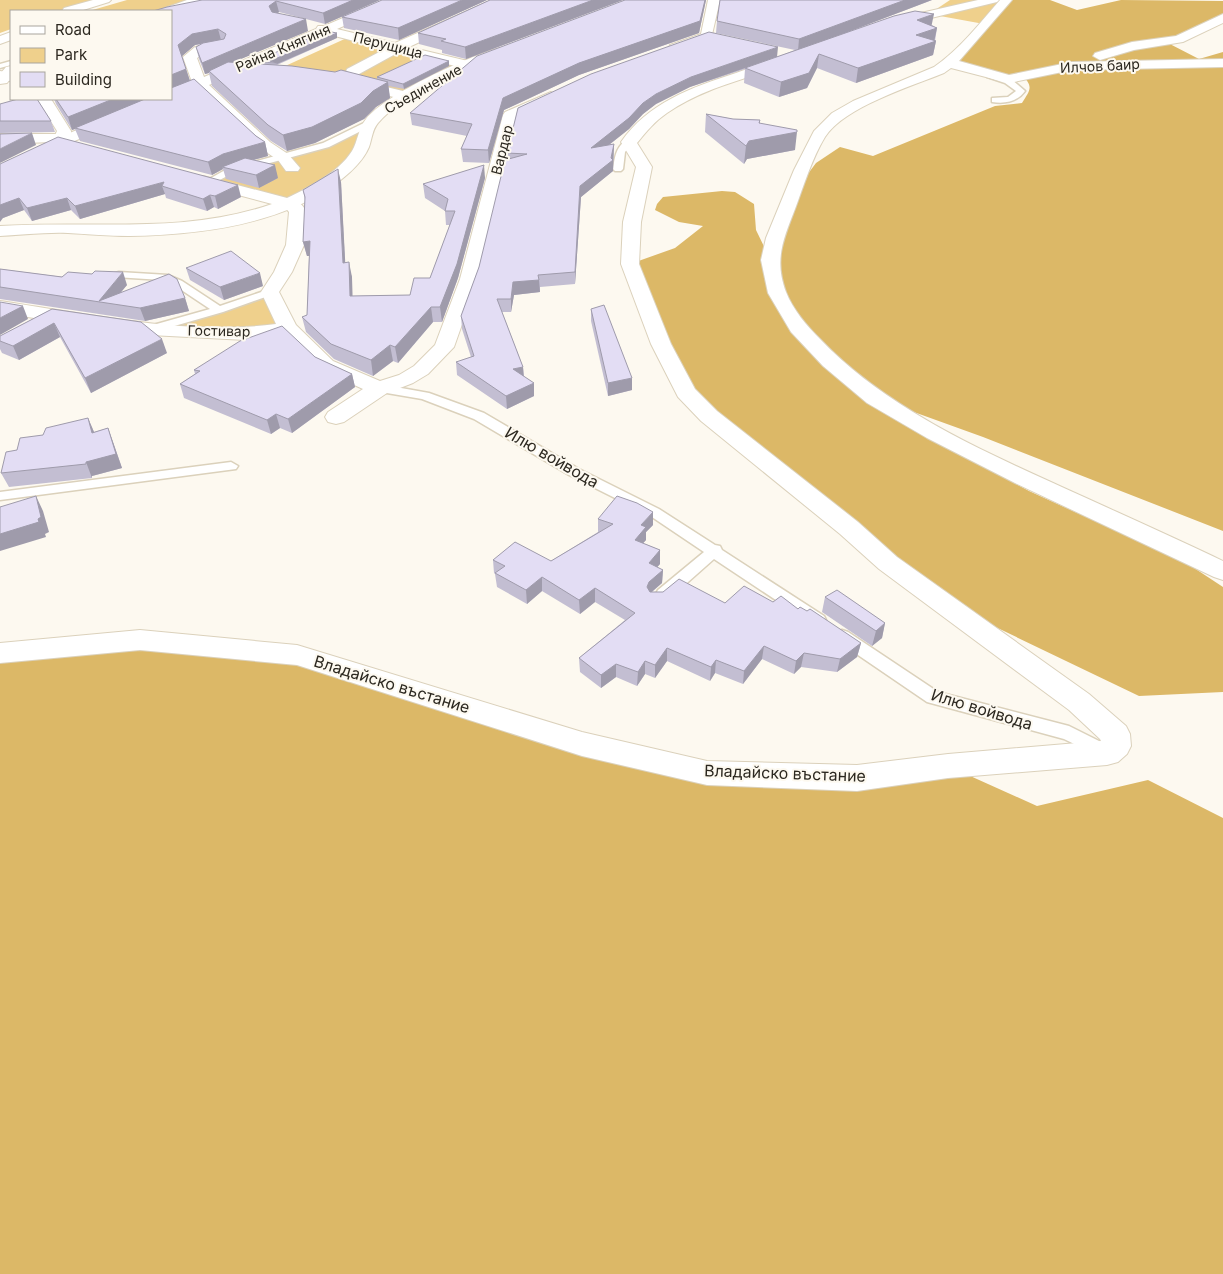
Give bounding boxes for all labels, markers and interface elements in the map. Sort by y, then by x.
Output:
legend [10,10,172,100]
text: Road [55,20,91,39]
street label: Райна Княгиня [233,20,333,75]
street label: Перущица [352,28,425,61]
text: Park [55,45,88,64]
street label: Илчов баир [1060,55,1140,76]
street label: Съединение [381,60,464,117]
text: Building [55,70,112,89]
street label: Вардар [487,123,516,177]
street label: Гостивар [187,321,251,340]
street label: Илю войвода [502,422,602,492]
street label: Владайско въстание [312,651,472,717]
street label: Илю войвода [929,684,1035,734]
street label: Владайско въстание [704,760,866,786]

